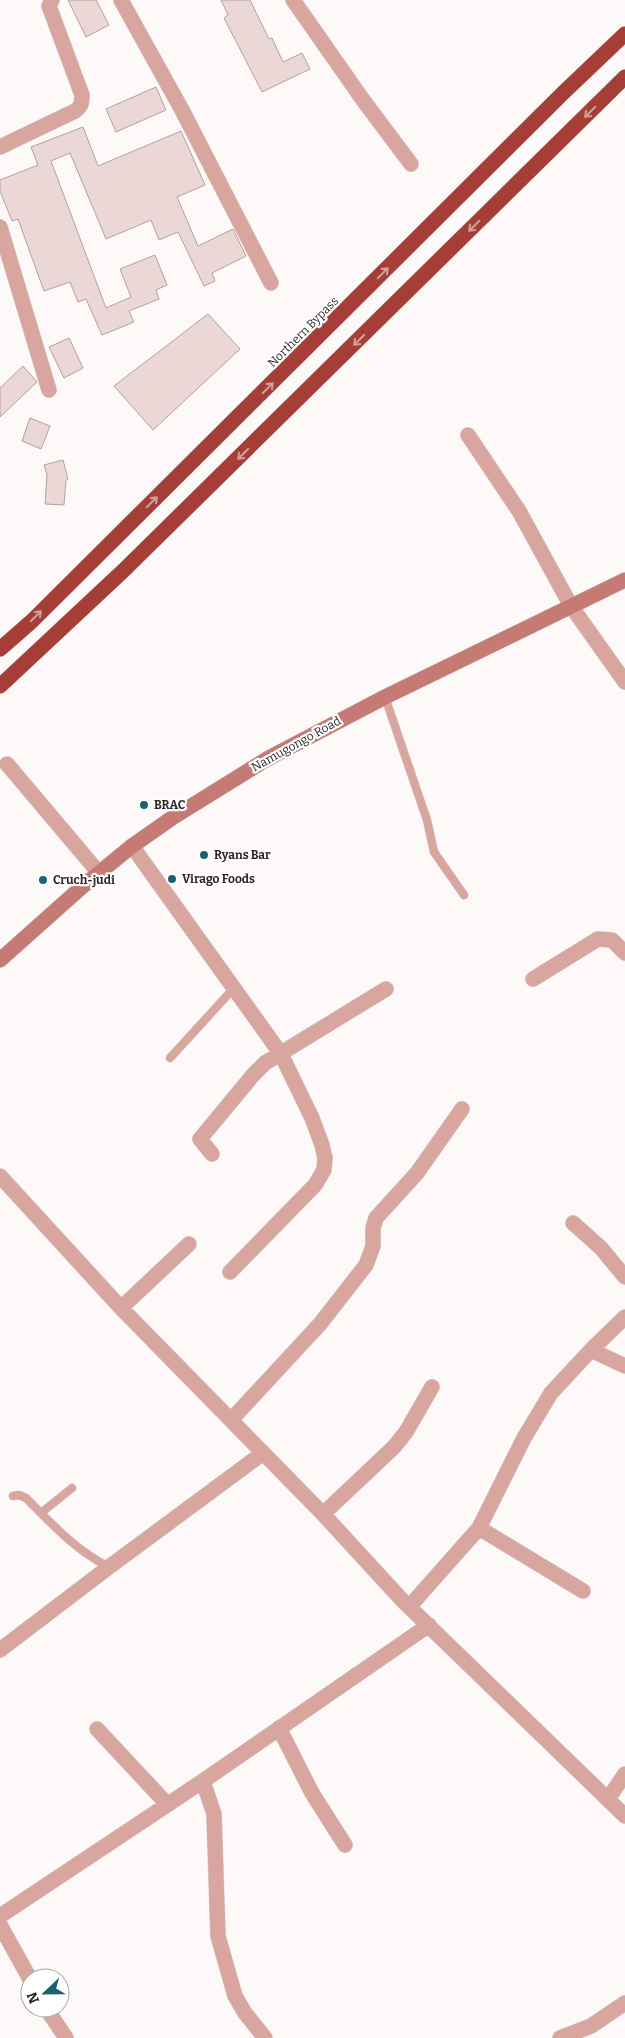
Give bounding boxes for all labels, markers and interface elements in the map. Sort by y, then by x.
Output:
one-way arrow [584,106,597,118]
one-way arrow [468,220,481,232]
one-way arrow [377,267,389,279]
street label: Northern Bypass [265,294,341,370]
one-way arrow [352,334,365,346]
one-way arrow [262,382,274,394]
one-way arrow [237,448,249,460]
one-way arrow [146,496,158,508]
one-way arrow [30,610,43,622]
street label: Namugongo Road [249,714,343,774]
place label: BRAC [154,798,186,812]
marker: BRAC [138,799,150,811]
place label: Ryans Bar [214,848,271,862]
marker: Ryans Bar [198,849,210,861]
place label: Virago Foods [182,872,255,886]
place label: Cruch-judi [53,873,115,888]
marker: Virago Foods [166,873,178,885]
marker: Cruch-judi [37,874,49,886]
north arrow [20,1968,70,2018]
text: N [23,1989,43,2006]

